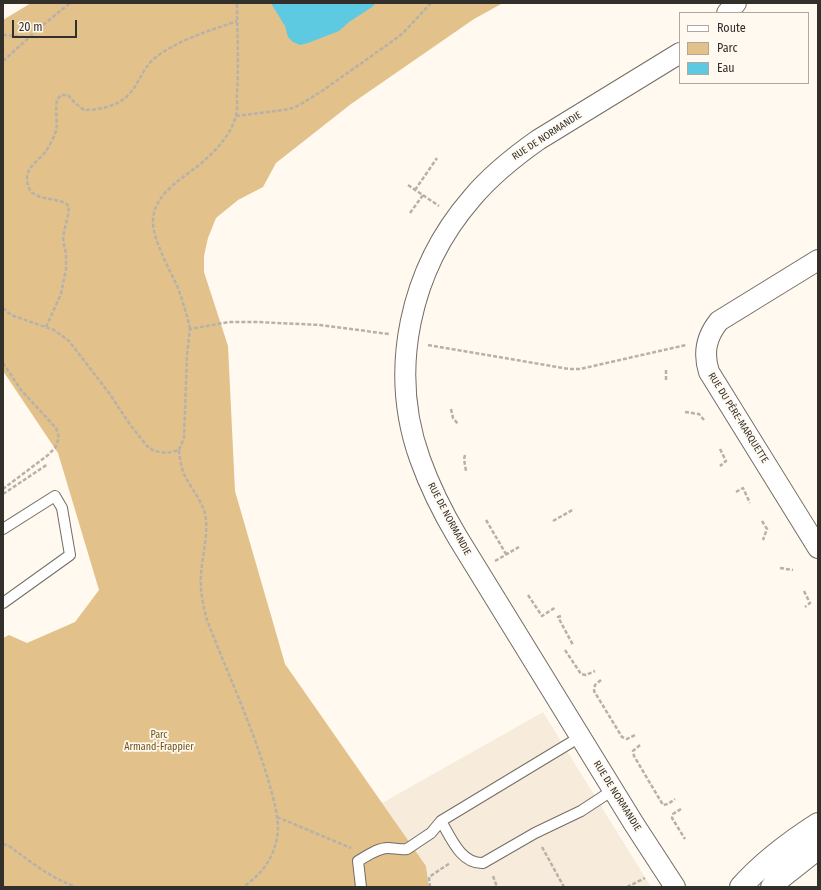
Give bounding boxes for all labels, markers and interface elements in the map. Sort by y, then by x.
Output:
scale bar [14,12,79,38]
legend [679,12,809,84]
text: 20 m [19,20,43,34]
text: Route [717,21,746,35]
text: Parc [717,41,738,55]
text: Eau [717,61,735,75]
street label: RUE DE NORMANDIE [510,109,584,163]
street label: RUE DU PÈRE-MARQUETTE [705,371,771,465]
street label: RUE DE NORMANDIE [425,481,473,557]
park label: Parc Armand-Frappier [124,729,194,752]
street label: RUE DE NORMANDIE [591,759,643,833]

